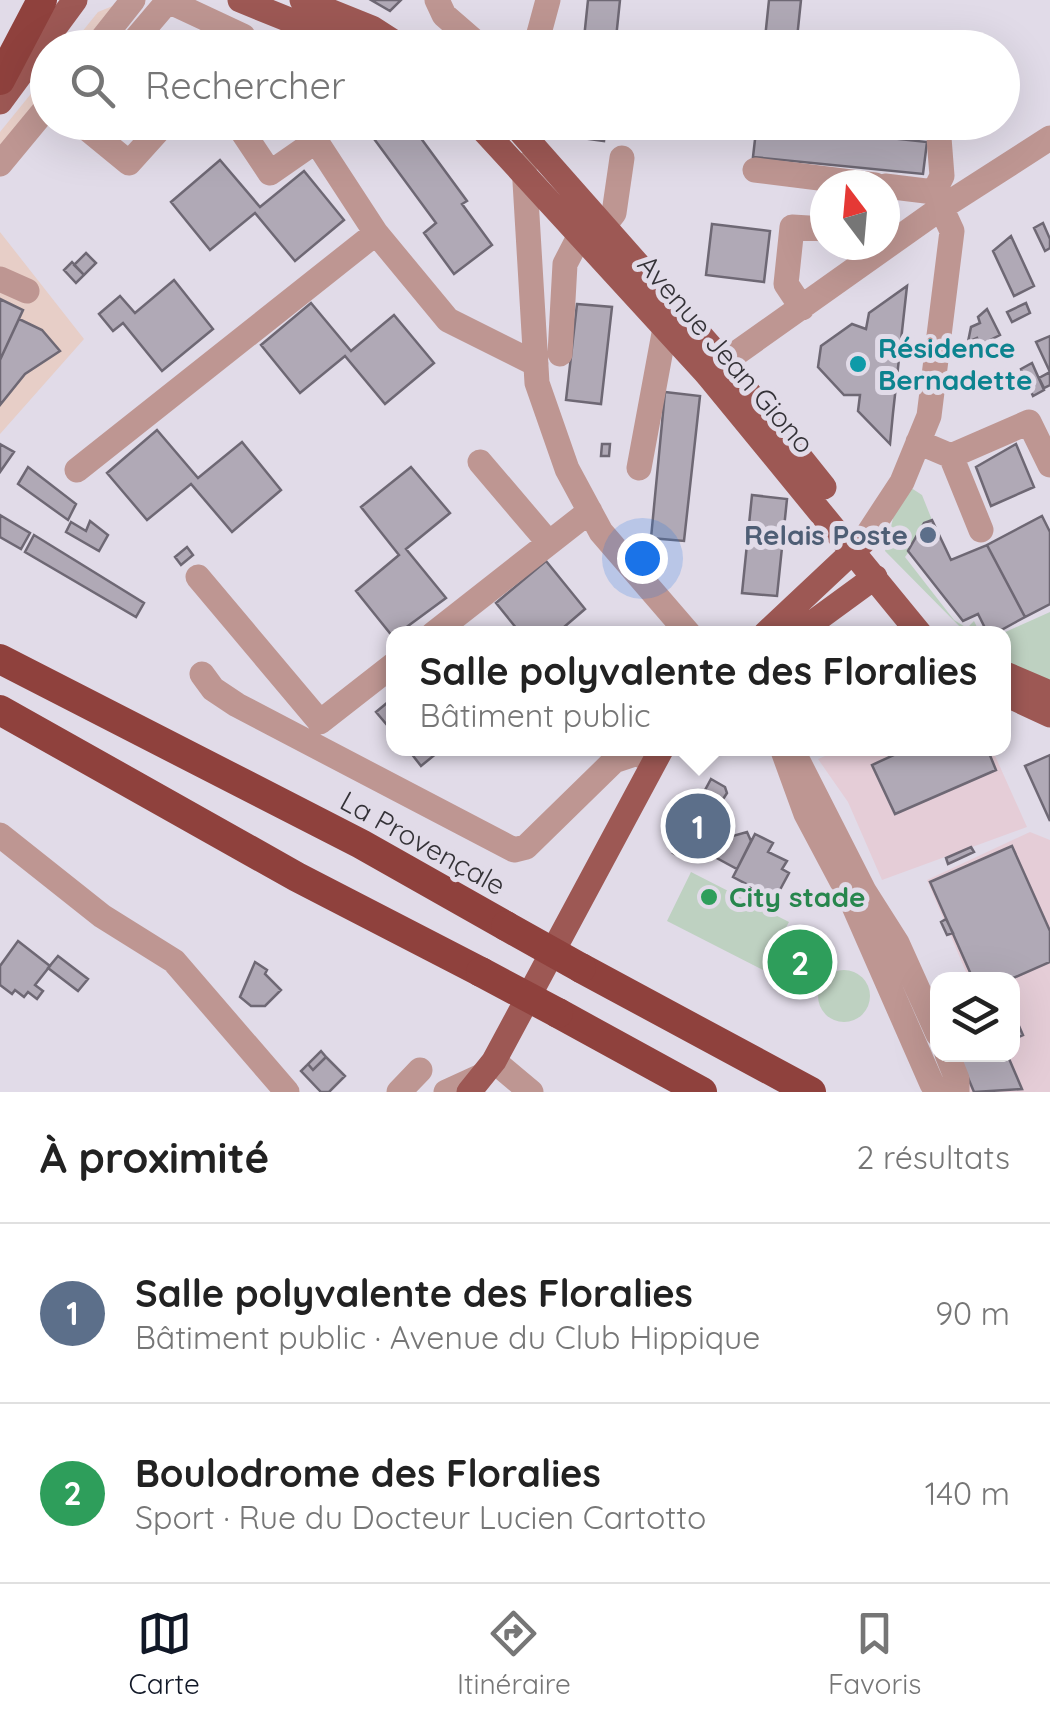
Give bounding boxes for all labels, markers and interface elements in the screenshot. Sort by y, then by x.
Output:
search box [30,30,1020,140]
icon: search [65,58,120,113]
text: Rechercher [145,61,346,109]
north arrow [810,170,900,260]
street label: Avenue Jean Giono [631,247,822,460]
place label: Résidence Bernadette [878,330,1033,397]
marker: Résidence Bernadette [847,353,869,375]
place label: Relais Poste [744,517,908,552]
marker: Relais Poste [917,524,939,546]
your location [617,533,668,584]
popup [386,626,1011,756]
text: Salle polyvalente des Floralies [420,647,977,695]
text: Bâtiment public [420,695,651,735]
street label: La Provençale [335,783,512,902]
pin: 1 [666,788,730,864]
place label: City stade [729,879,866,914]
marker: City stade [698,886,720,908]
pin: 2 [768,924,832,1000]
map controls [930,972,1020,1062]
button: layers [930,972,1020,1062]
text: À proximité [40,1131,269,1184]
text: 2 résultats [857,1137,1010,1177]
text: Salle polyvalente des Floralies [135,1269,693,1317]
text: 1 [66,1293,79,1333]
text: 90 m [935,1293,1010,1333]
text: Bâtiment public · Avenue du Club Hippique [135,1317,760,1357]
text: Boulodrome des Floralies [135,1449,601,1497]
text: 2 [63,1473,82,1513]
text: 140 m [925,1473,1010,1513]
text: Sport · Rue du Docteur Lucien Cartotto [135,1497,706,1537]
tab: Carte [129,1606,200,1701]
tab: Itinéraire [457,1606,571,1701]
tab: Favoris [828,1606,921,1701]

